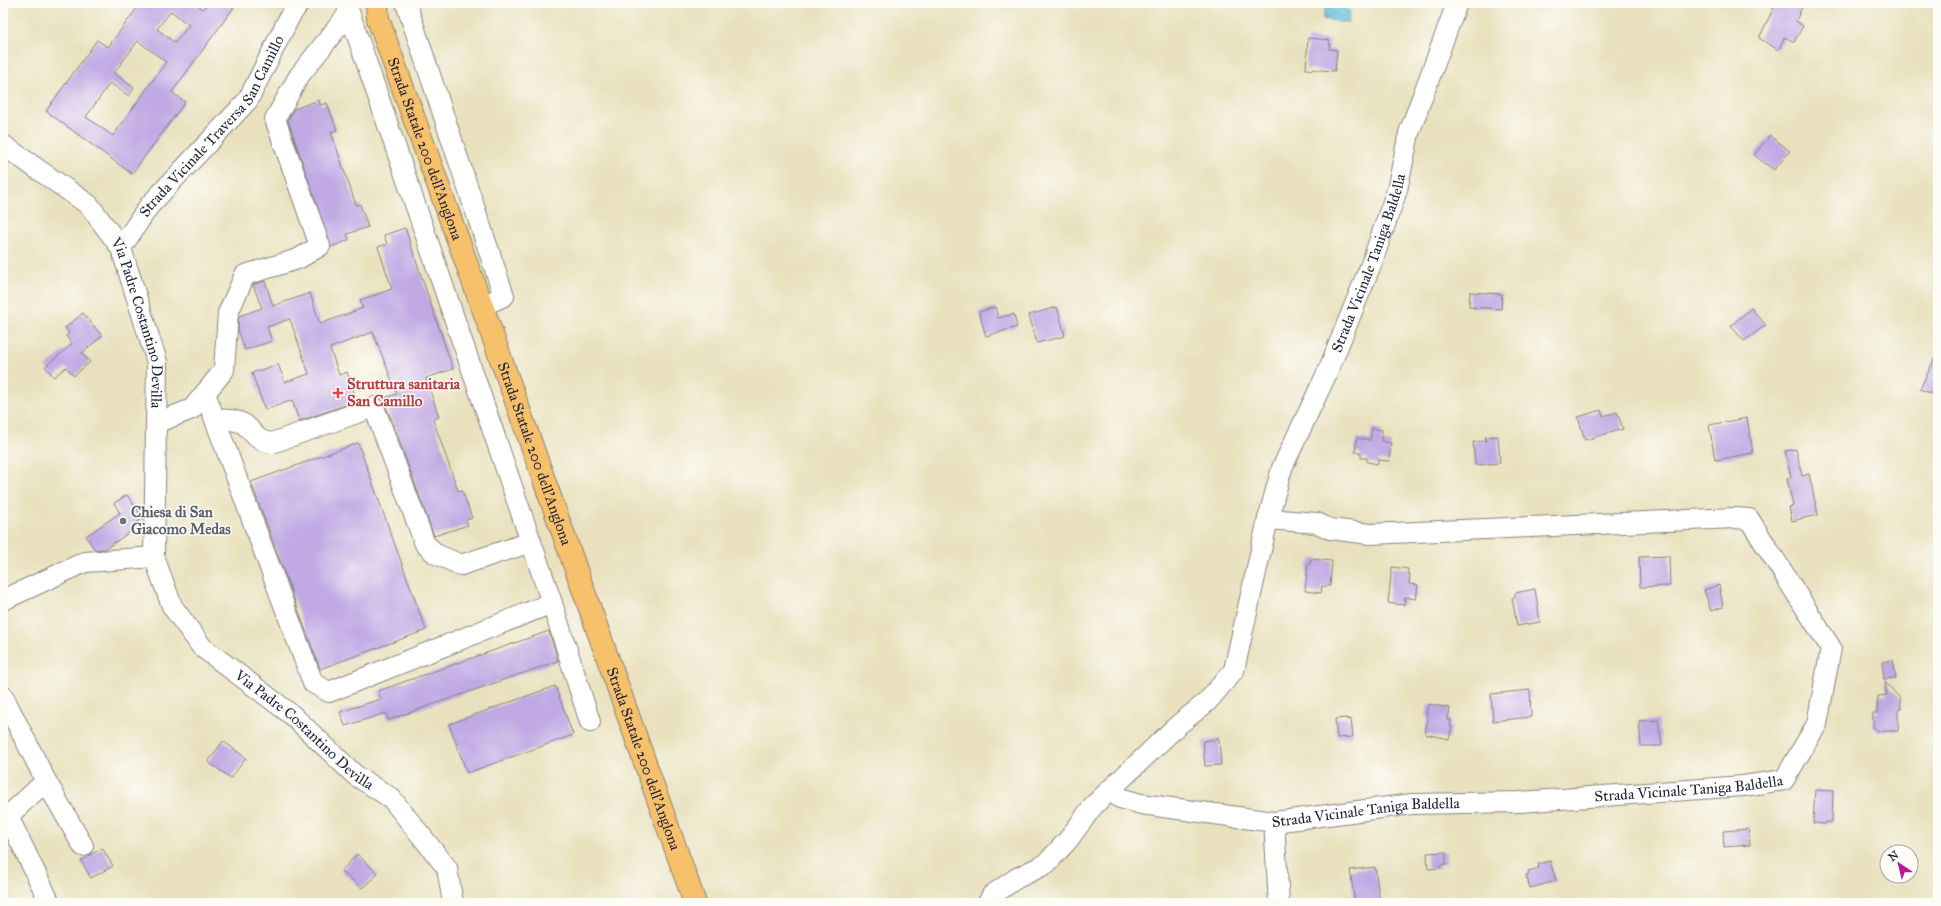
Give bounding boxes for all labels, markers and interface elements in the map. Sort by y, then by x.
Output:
street label: Strada Vicinale Traversa San Camillo [135,32,288,220]
street label: Strada Statale 200 dell'Anglona [384,55,467,243]
street label: Strada Vicinale Taniga Baldella [1328,172,1409,355]
street label: Via Padre Costantino Devilla [107,233,166,409]
street label: Strada Statale 200 dell'Anglona [494,360,576,548]
place label: Struttura sanitaria San Camillo [347,375,461,410]
marker: Struttura sanitaria San Camillo [332,387,344,399]
place label: Chiesa di San Giacomo Medas [131,503,231,538]
marker: Chiesa di San Giacomo Medas [118,516,128,526]
street label: Via Padre Costantino Devilla [231,665,378,794]
street label: Strada Statale 200 dell'Anglona [603,665,685,853]
street label: Strada Vicinale Taniga Baldella [1594,771,1785,806]
street label: Strada Vicinale Taniga Baldella [1271,794,1461,831]
north arrow [1879,844,1919,884]
text: N [1886,848,1902,864]

